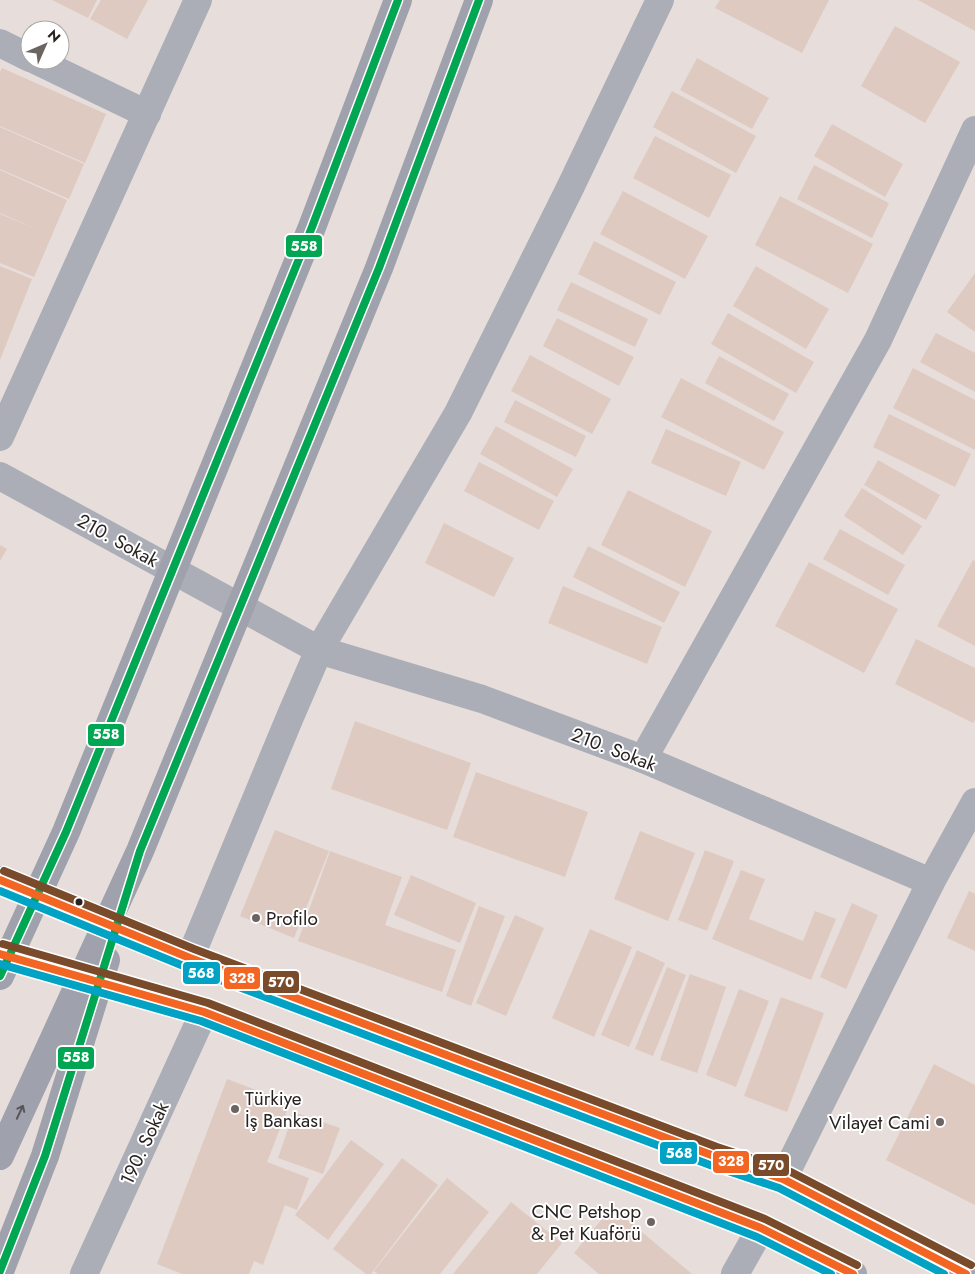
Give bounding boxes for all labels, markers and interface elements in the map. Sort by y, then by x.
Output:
north arrow [20,20,70,70]
text: N [43,25,65,47]
line badge: 558 [285,234,323,258]
text: 558 [291,236,318,256]
street label: 210. Sokak [72,507,164,574]
street label: 210. Sokak [568,721,661,778]
line badge: 558 [87,723,125,747]
text: 558 [93,724,120,744]
unlabelled marker [74,897,84,907]
place label: Profilo [266,905,318,932]
marker: Profilo [250,912,262,924]
line badge: 568 [182,961,221,985]
text: 568 [187,963,215,983]
line badge: 328 [223,966,261,990]
text: 328 [229,968,256,988]
line badge: 570 [262,970,300,994]
text: 570 [268,972,294,992]
line badge: 558 [57,1046,95,1070]
text: 558 [63,1047,90,1067]
place label: Türkiye İş Bankası [245,1085,323,1134]
street label: 190. Sokak [113,1097,176,1189]
marker: Türkiye İş Bankası [229,1103,241,1115]
one-way arrow [16,1105,26,1120]
place label: Vilayet Cami [829,1109,930,1136]
marker: Vilayet Cami [934,1116,946,1128]
line badge: 568 [659,1141,698,1165]
text: 568 [665,1143,693,1163]
line badge: 328 [712,1150,750,1174]
text: 328 [718,1151,745,1171]
line badge: 570 [752,1153,790,1177]
text: 570 [758,1155,784,1175]
place label: CNC Petshop & Pet Kuaförü [531,1198,641,1247]
marker: CNC Petshop & Pet Kuaförü [645,1216,657,1228]

